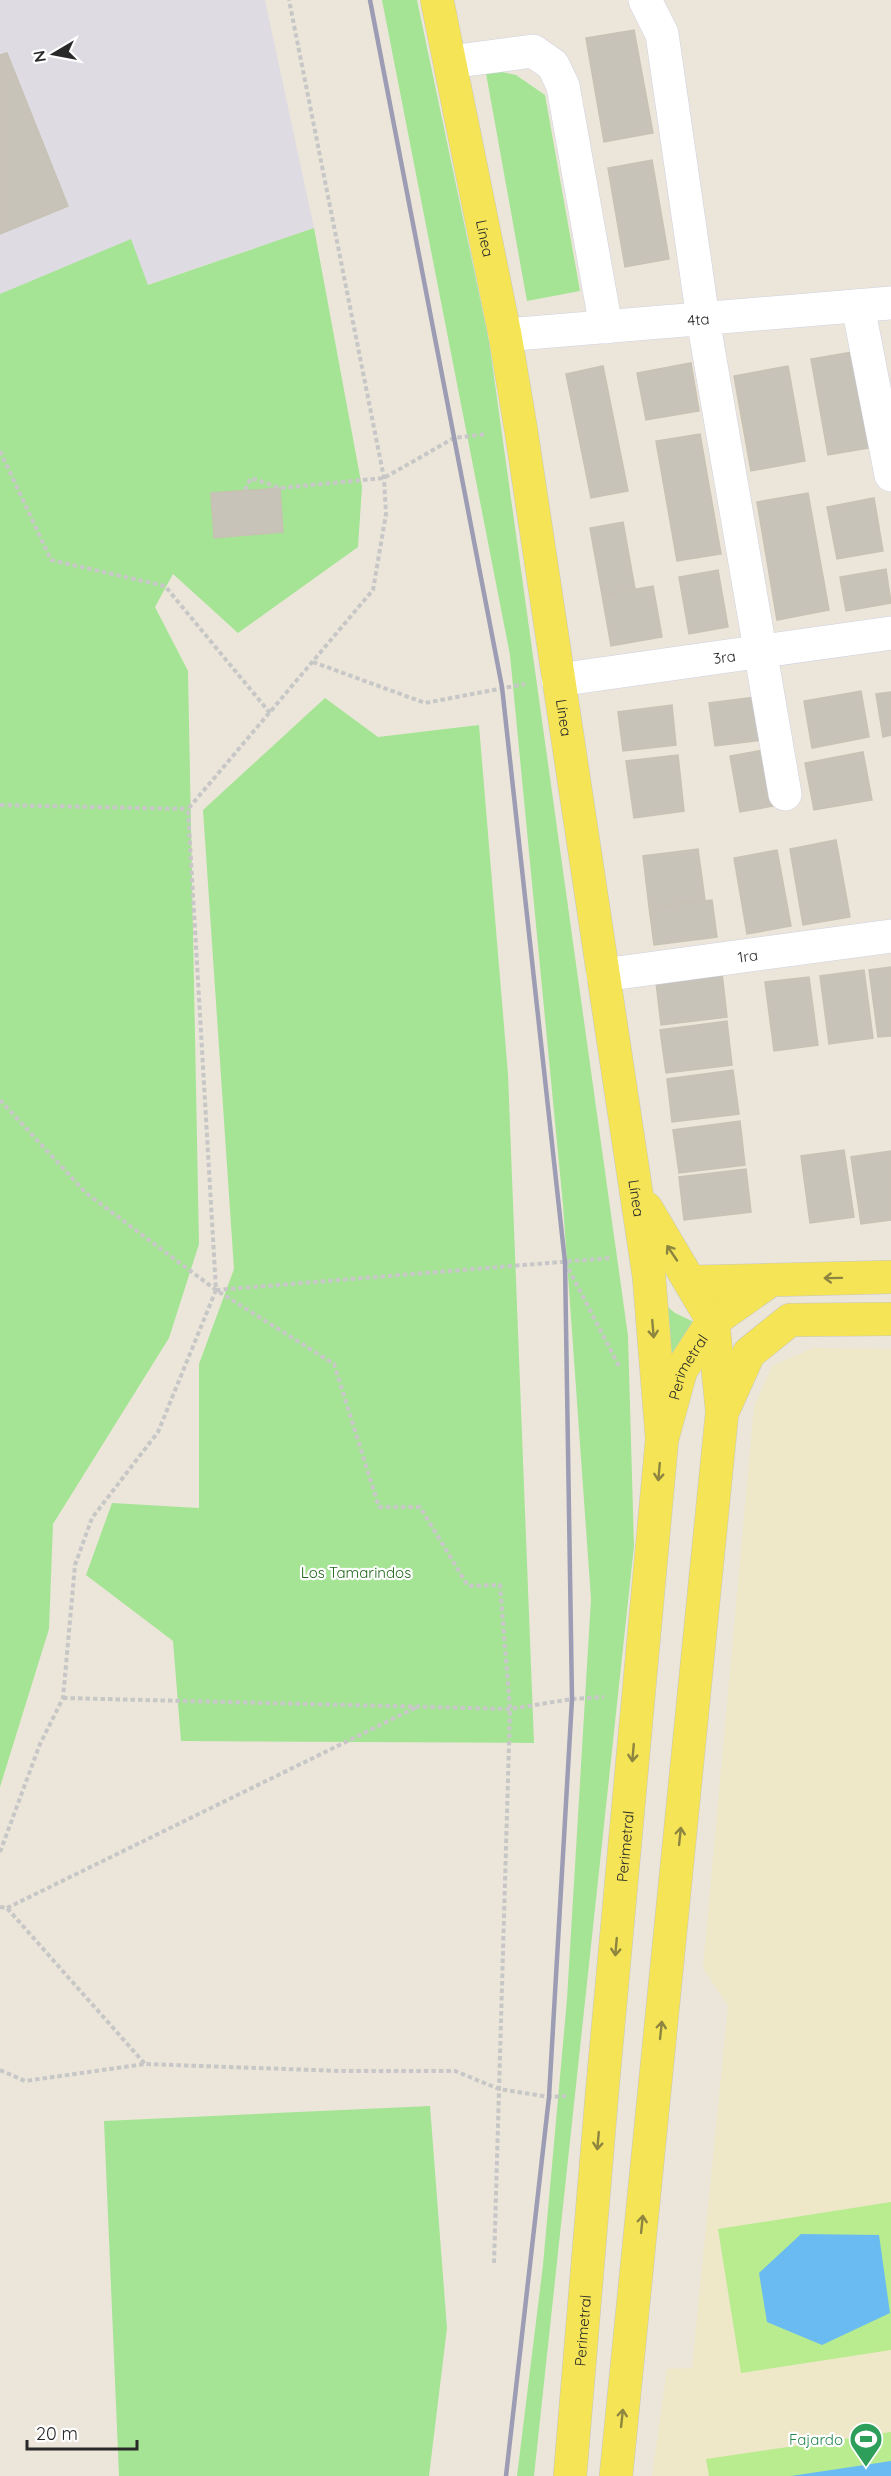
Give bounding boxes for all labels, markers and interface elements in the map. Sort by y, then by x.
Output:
north arrow [24,24,84,84]
text: N [28,49,50,64]
street label: Línea [472,218,498,258]
street label: 4ta [687,309,710,329]
street label: 3ra [712,646,737,668]
street label: Línea [552,698,577,738]
street label: 1ra [736,945,759,966]
street label: Línea [625,1178,649,1218]
one-way arrow [665,1245,677,1262]
one-way arrow [823,1273,843,1284]
one-way arrow [648,1318,659,1338]
street label: Perimetral [664,1330,711,1402]
one-way arrow [653,1462,664,1482]
park label: Los Tamarindos [301,1563,411,1582]
one-way arrow [627,1742,638,1762]
street label: Perimetral [612,1810,637,1883]
one-way arrow [675,1826,686,1846]
one-way arrow [610,1936,621,1956]
one-way arrow [656,2020,667,2040]
one-way arrow [592,2131,603,2151]
one-way arrow [637,2214,648,2234]
street label: Perimetral [570,2294,595,2367]
one-way arrow [617,2408,628,2428]
scale bar [27,2413,136,2451]
sports icon: Fajardo [848,2421,884,2468]
text: 20 m [36,2422,78,2445]
place label: Fajardo [789,2430,843,2449]

